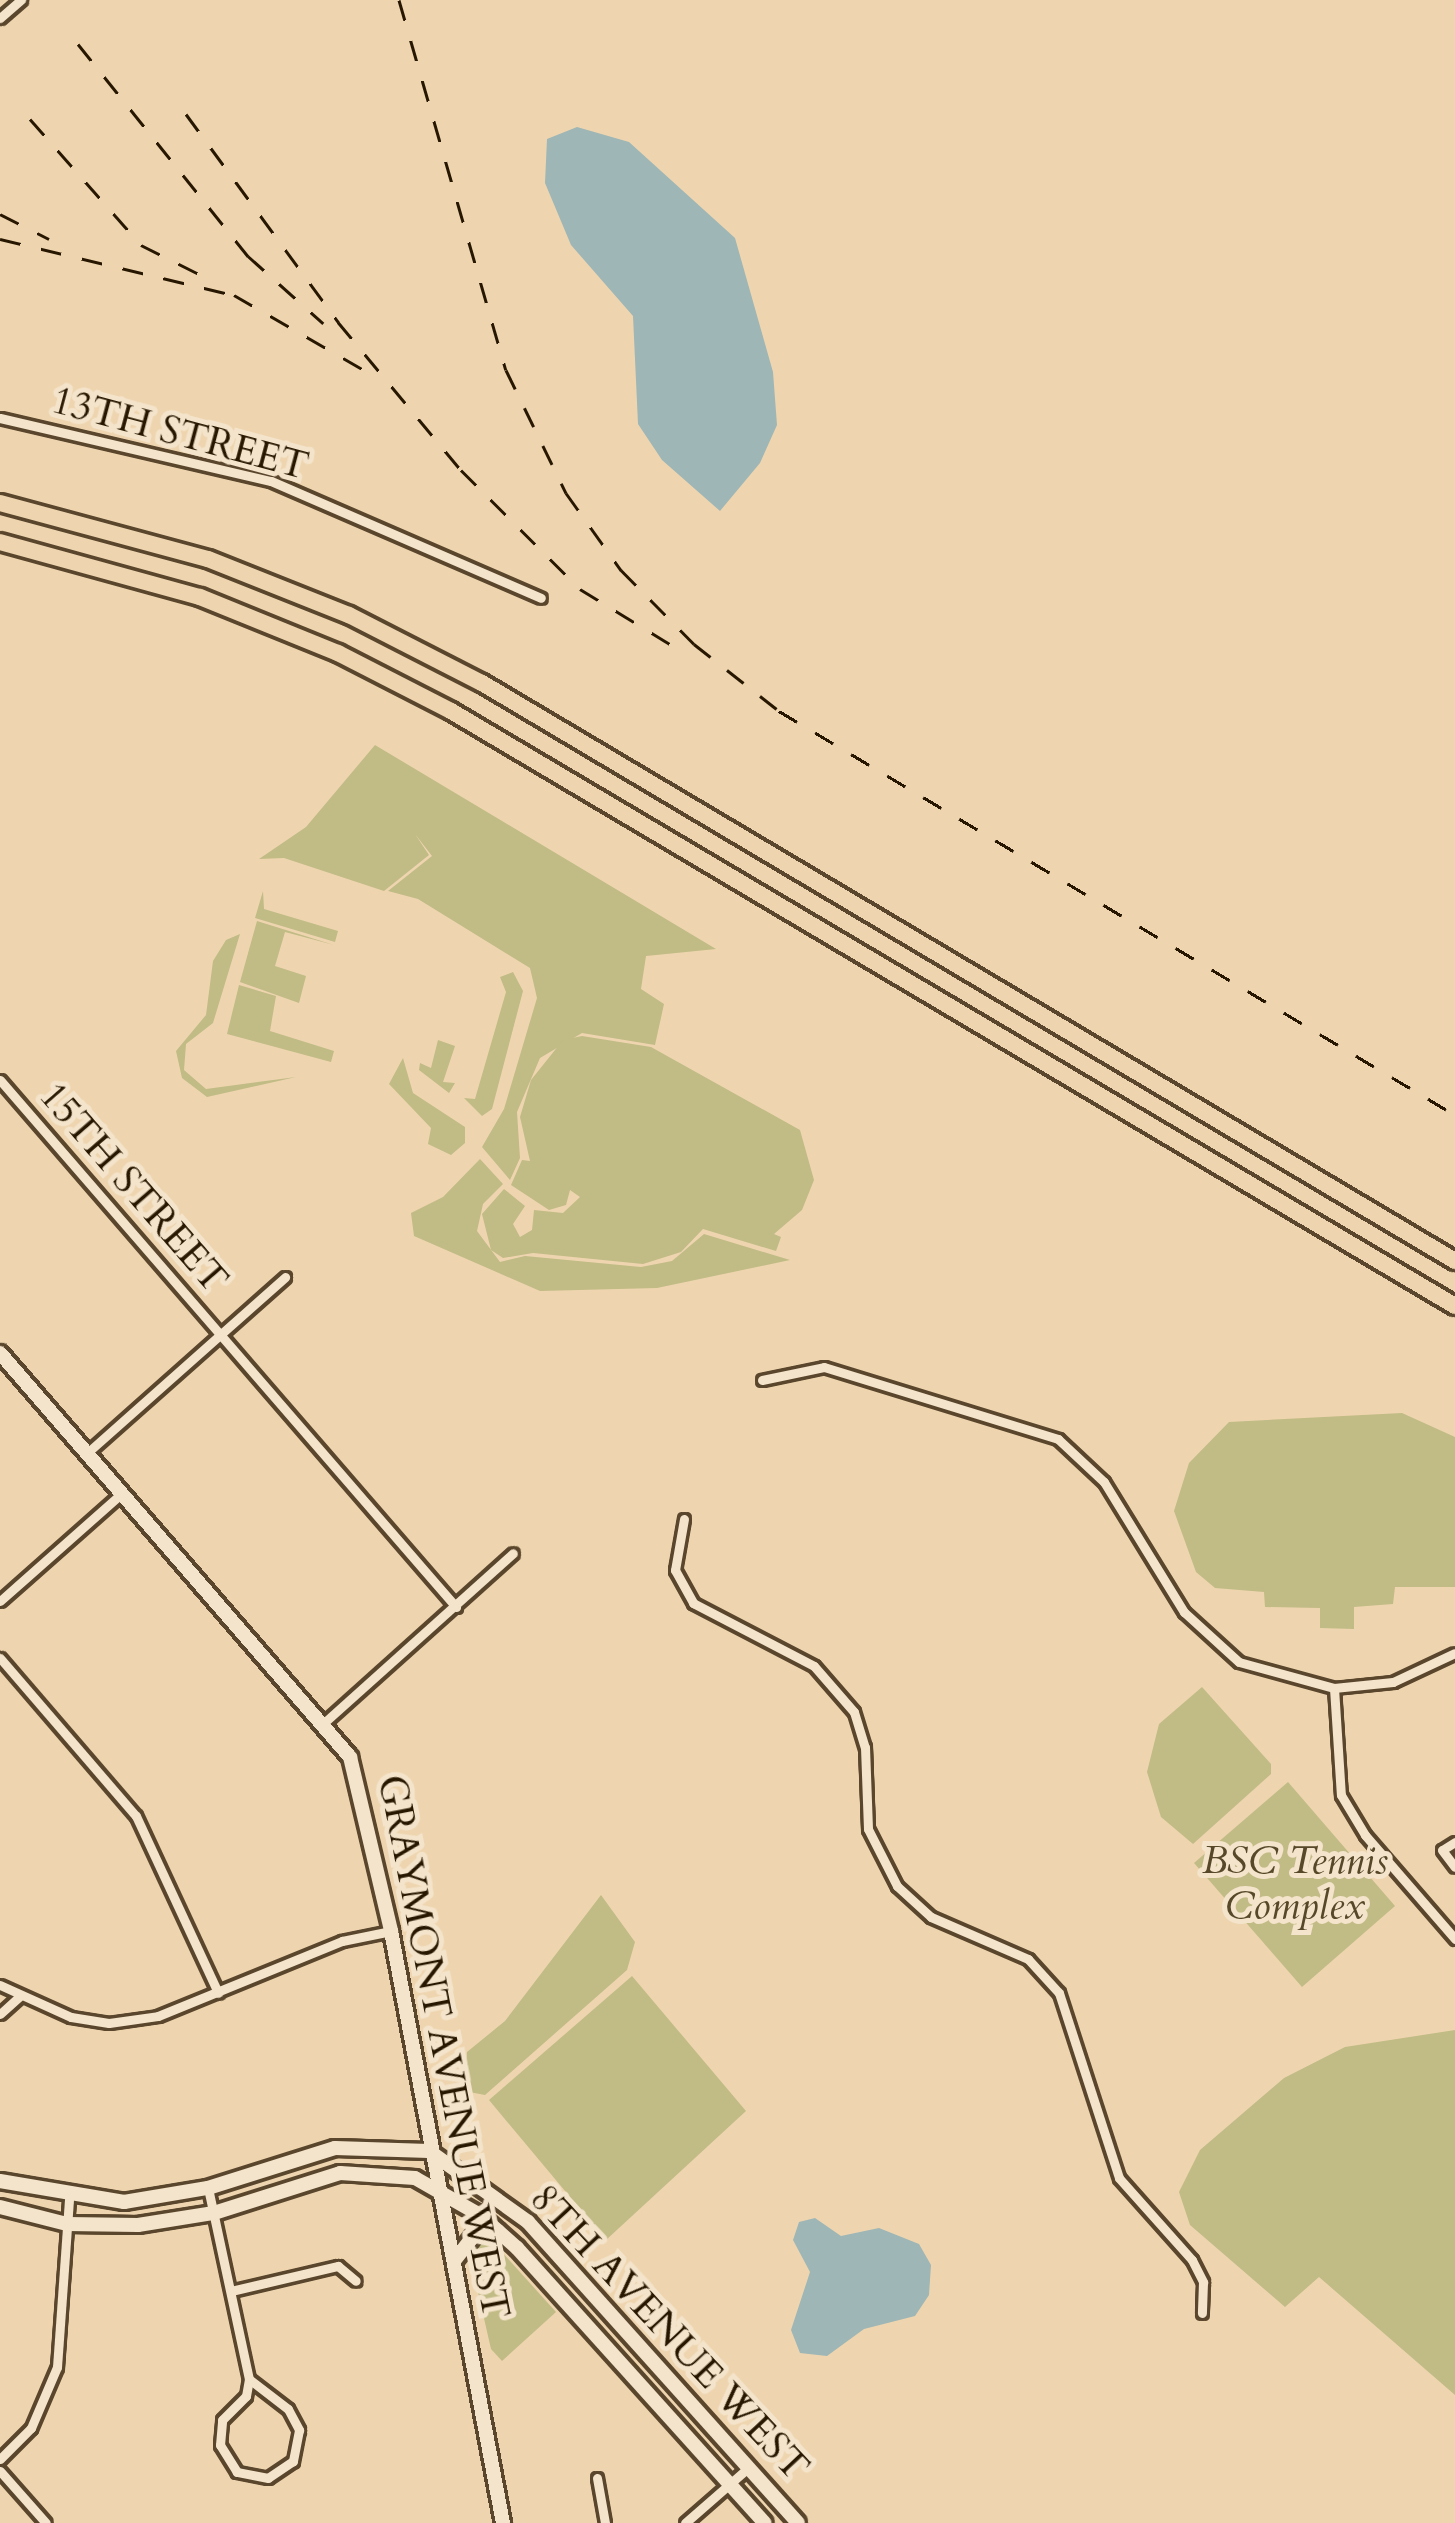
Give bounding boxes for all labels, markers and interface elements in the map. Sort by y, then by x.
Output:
street label: 13TH STREET [47,377,313,491]
street label: 15TH STREET [29,1073,237,1303]
street label: GRAYMONT AVENUE WEST [367,1771,519,2323]
park label: BSC Tennis Complex [1202,1839,1388,1930]
street label: 8TH AVENUE WEST [520,2175,818,2491]

